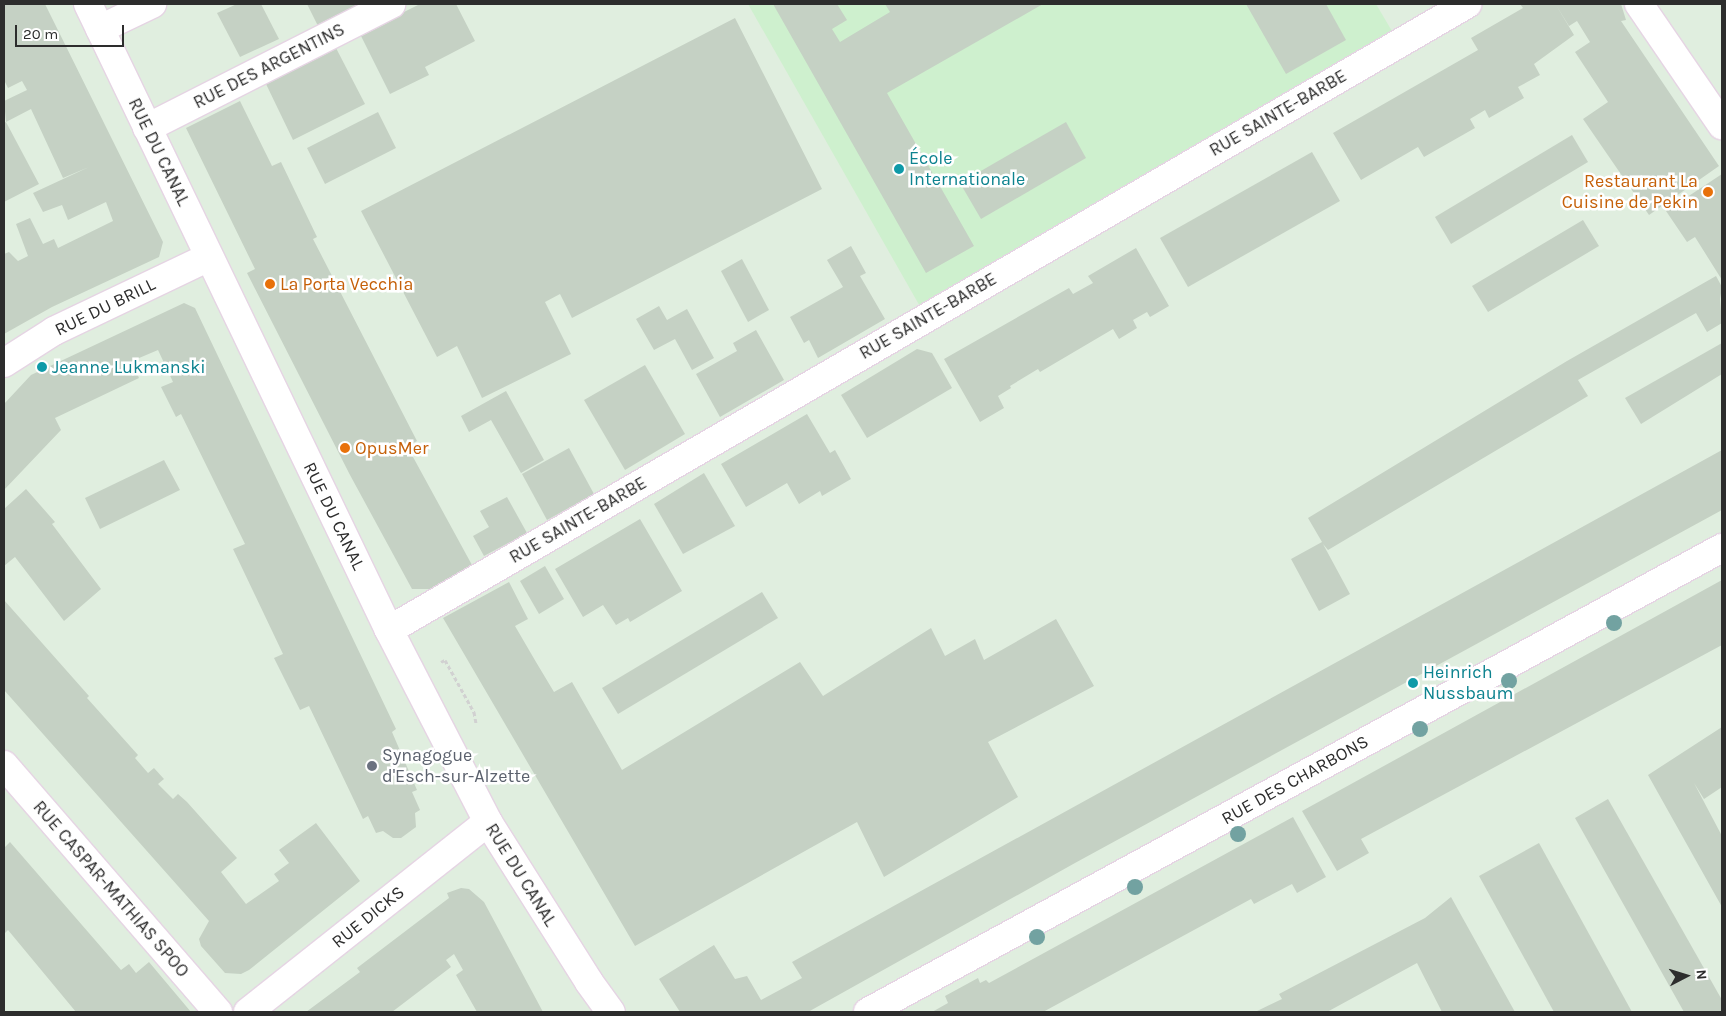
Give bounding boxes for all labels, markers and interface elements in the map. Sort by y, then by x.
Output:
scale bar [18,15,126,47]
street label: RUE DES ARGENTINS [190,18,348,114]
text: 20 m [23,25,58,43]
street label: RUE SAINTE-BARBE [1205,65,1351,161]
street label: RUE DU CANAL [124,94,194,210]
place label: École Internationale [909,148,1025,190]
marker: École Internationale [893,163,905,175]
place label: Restaurant La Cuisine de Pekin [1562,171,1698,213]
marker: Restaurant La Cuisine de Pekin [1702,186,1714,198]
street label: RUE SAINTE-BARBE [855,268,1001,364]
street label: RUE DU BRILL [51,273,159,341]
place label: La Porta Vecchia [280,273,413,295]
marker: La Porta Vecchia [264,278,276,290]
place label: Jeanne Lukmanski [52,356,206,378]
marker: Jeanne Lukmanski [36,361,48,373]
place label: OpusMer [355,437,428,459]
marker: OpusMer [339,442,351,454]
street label: RUE DU CANAL [299,458,369,574]
street label: RUE SAINTE-BARBE [505,472,651,568]
place label: Heinrich Nussbaum [1423,662,1513,704]
marker: Heinrich Nussbaum [1407,677,1419,689]
street label: RUE DES CHARBONS [1218,731,1372,829]
place label: Synagogue d'Esch-sur-Alzette [382,745,530,788]
marker: Synagogue d'Esch-sur-Alzette [366,760,378,772]
street label: RUE CASPAR-MATHIAS SPOO [28,796,194,982]
street label: RUE DU CANAL [481,819,561,931]
street label: RUE DICKS [327,881,409,953]
north arrow [1661,951,1711,1001]
text: N [1693,969,1710,980]

